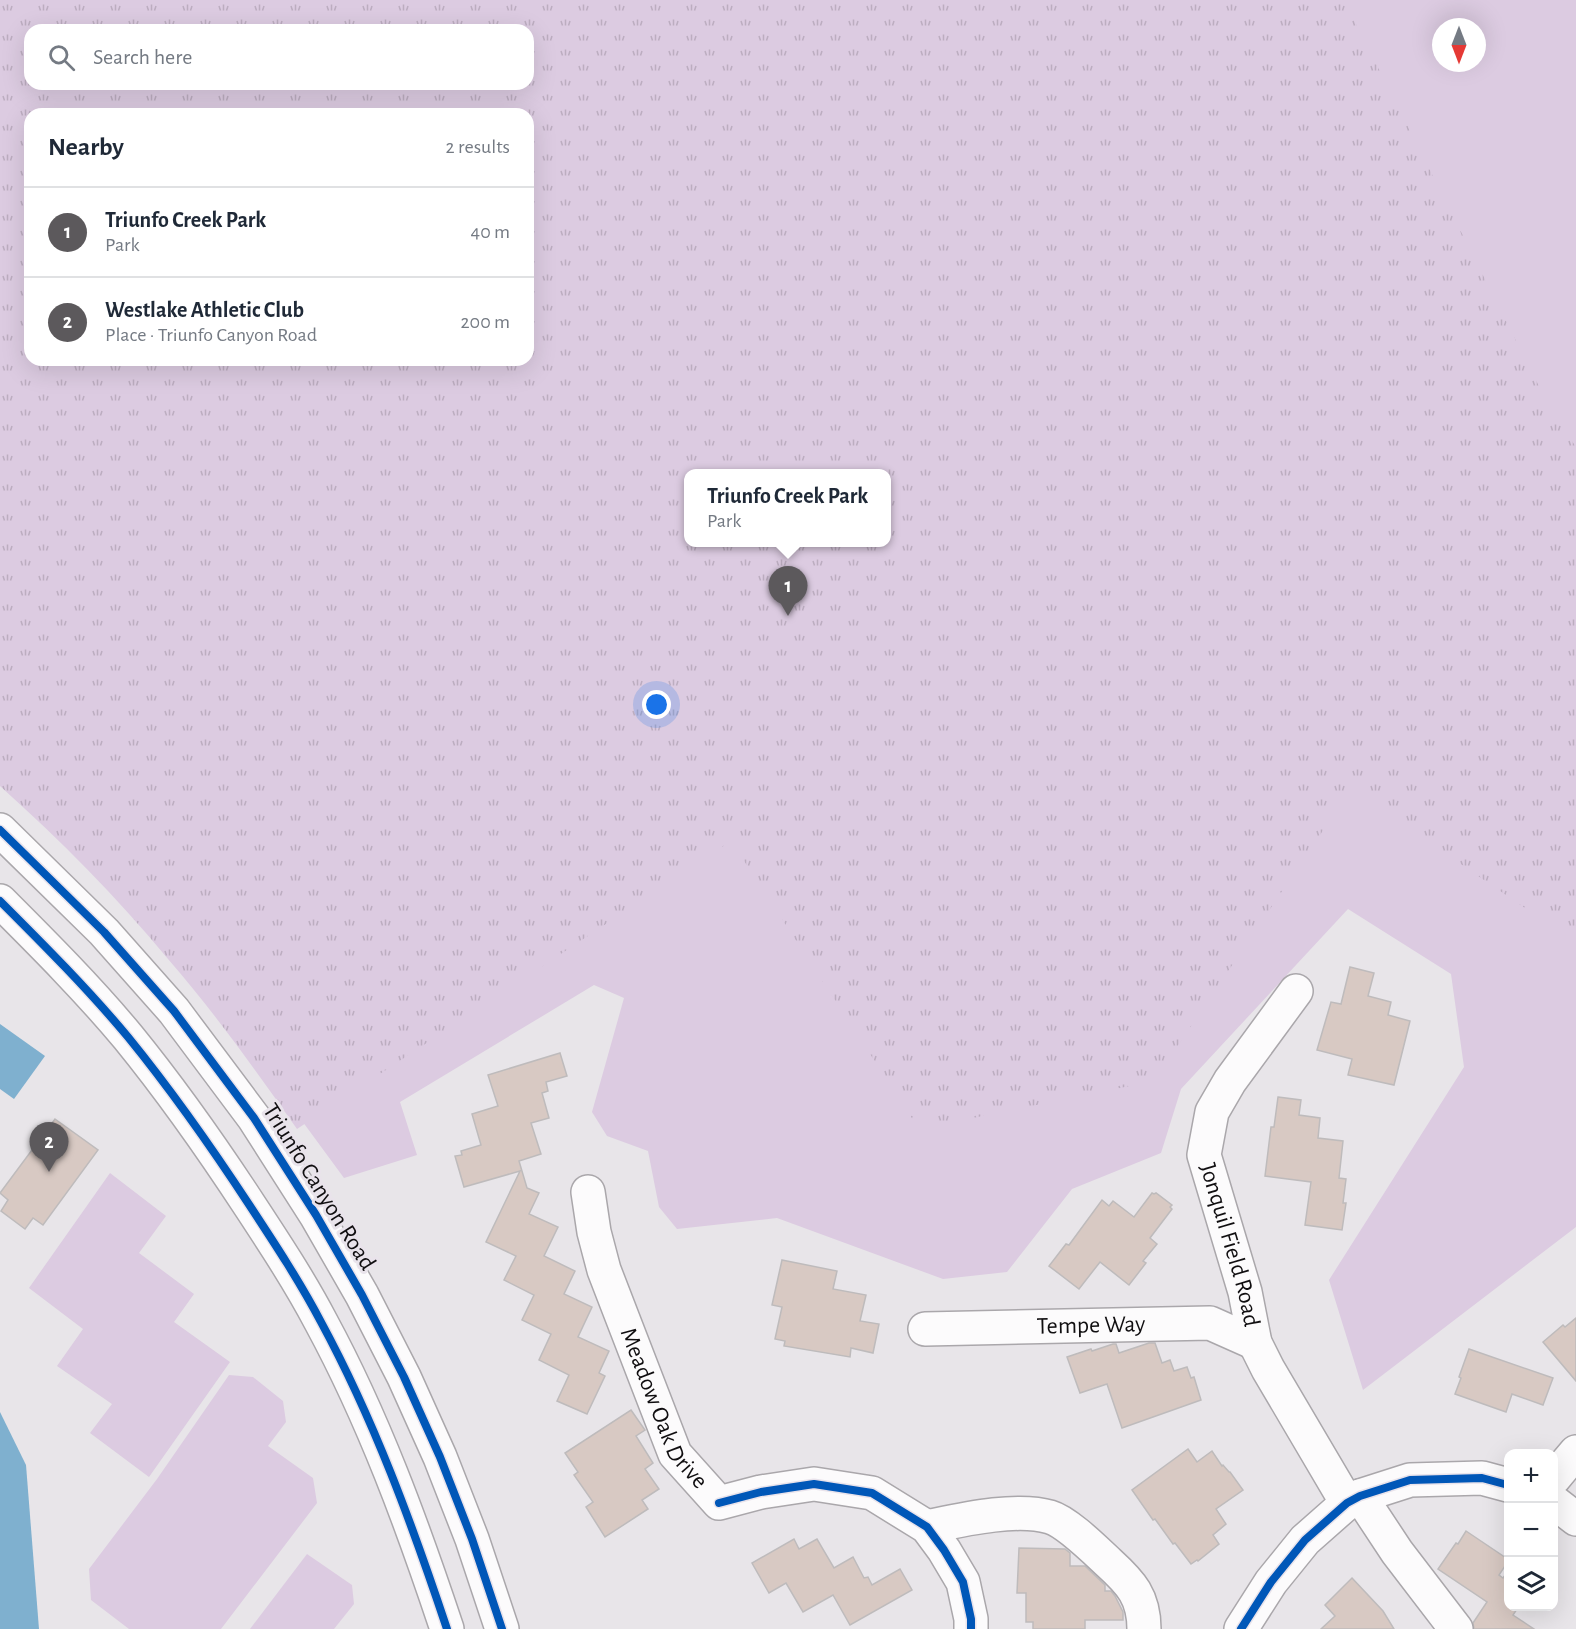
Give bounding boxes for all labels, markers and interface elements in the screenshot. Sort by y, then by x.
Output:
north arrow [1432,18,1486,72]
search box [24,24,534,90]
icon: search [45,41,78,74]
text: Search here [93,46,192,68]
text: Nearby [48,134,124,160]
text: 2 results [446,137,510,157]
text: Triunfo Creek Park [105,209,266,231]
text: 1 [64,222,71,242]
text: 40 m [471,222,510,242]
text: Park [105,235,140,255]
text: Westlake Athletic Club [105,299,304,321]
text: 2 [63,312,72,332]
text: 200 m [460,312,510,332]
text: Place · Triunfo Canyon Road [105,325,317,345]
popup [684,469,891,547]
text: Triunfo Creek Park [707,485,868,507]
text: Park [707,511,741,531]
pin: 1 [768,566,808,616]
your location [642,690,671,719]
street label: Triunfo Canyon Road [258,1100,380,1274]
pin: 2 [29,1122,68,1172]
street label: Jonquil Field Road [1195,1161,1264,1329]
street label: Tempe Way [1036,1312,1146,1339]
street label: Meadow Oak Drive [616,1325,712,1493]
map controls [1504,1449,1558,1611]
button: + [1504,1449,1558,1503]
button: − [1504,1503,1558,1557]
button: layers [1504,1557,1558,1611]

